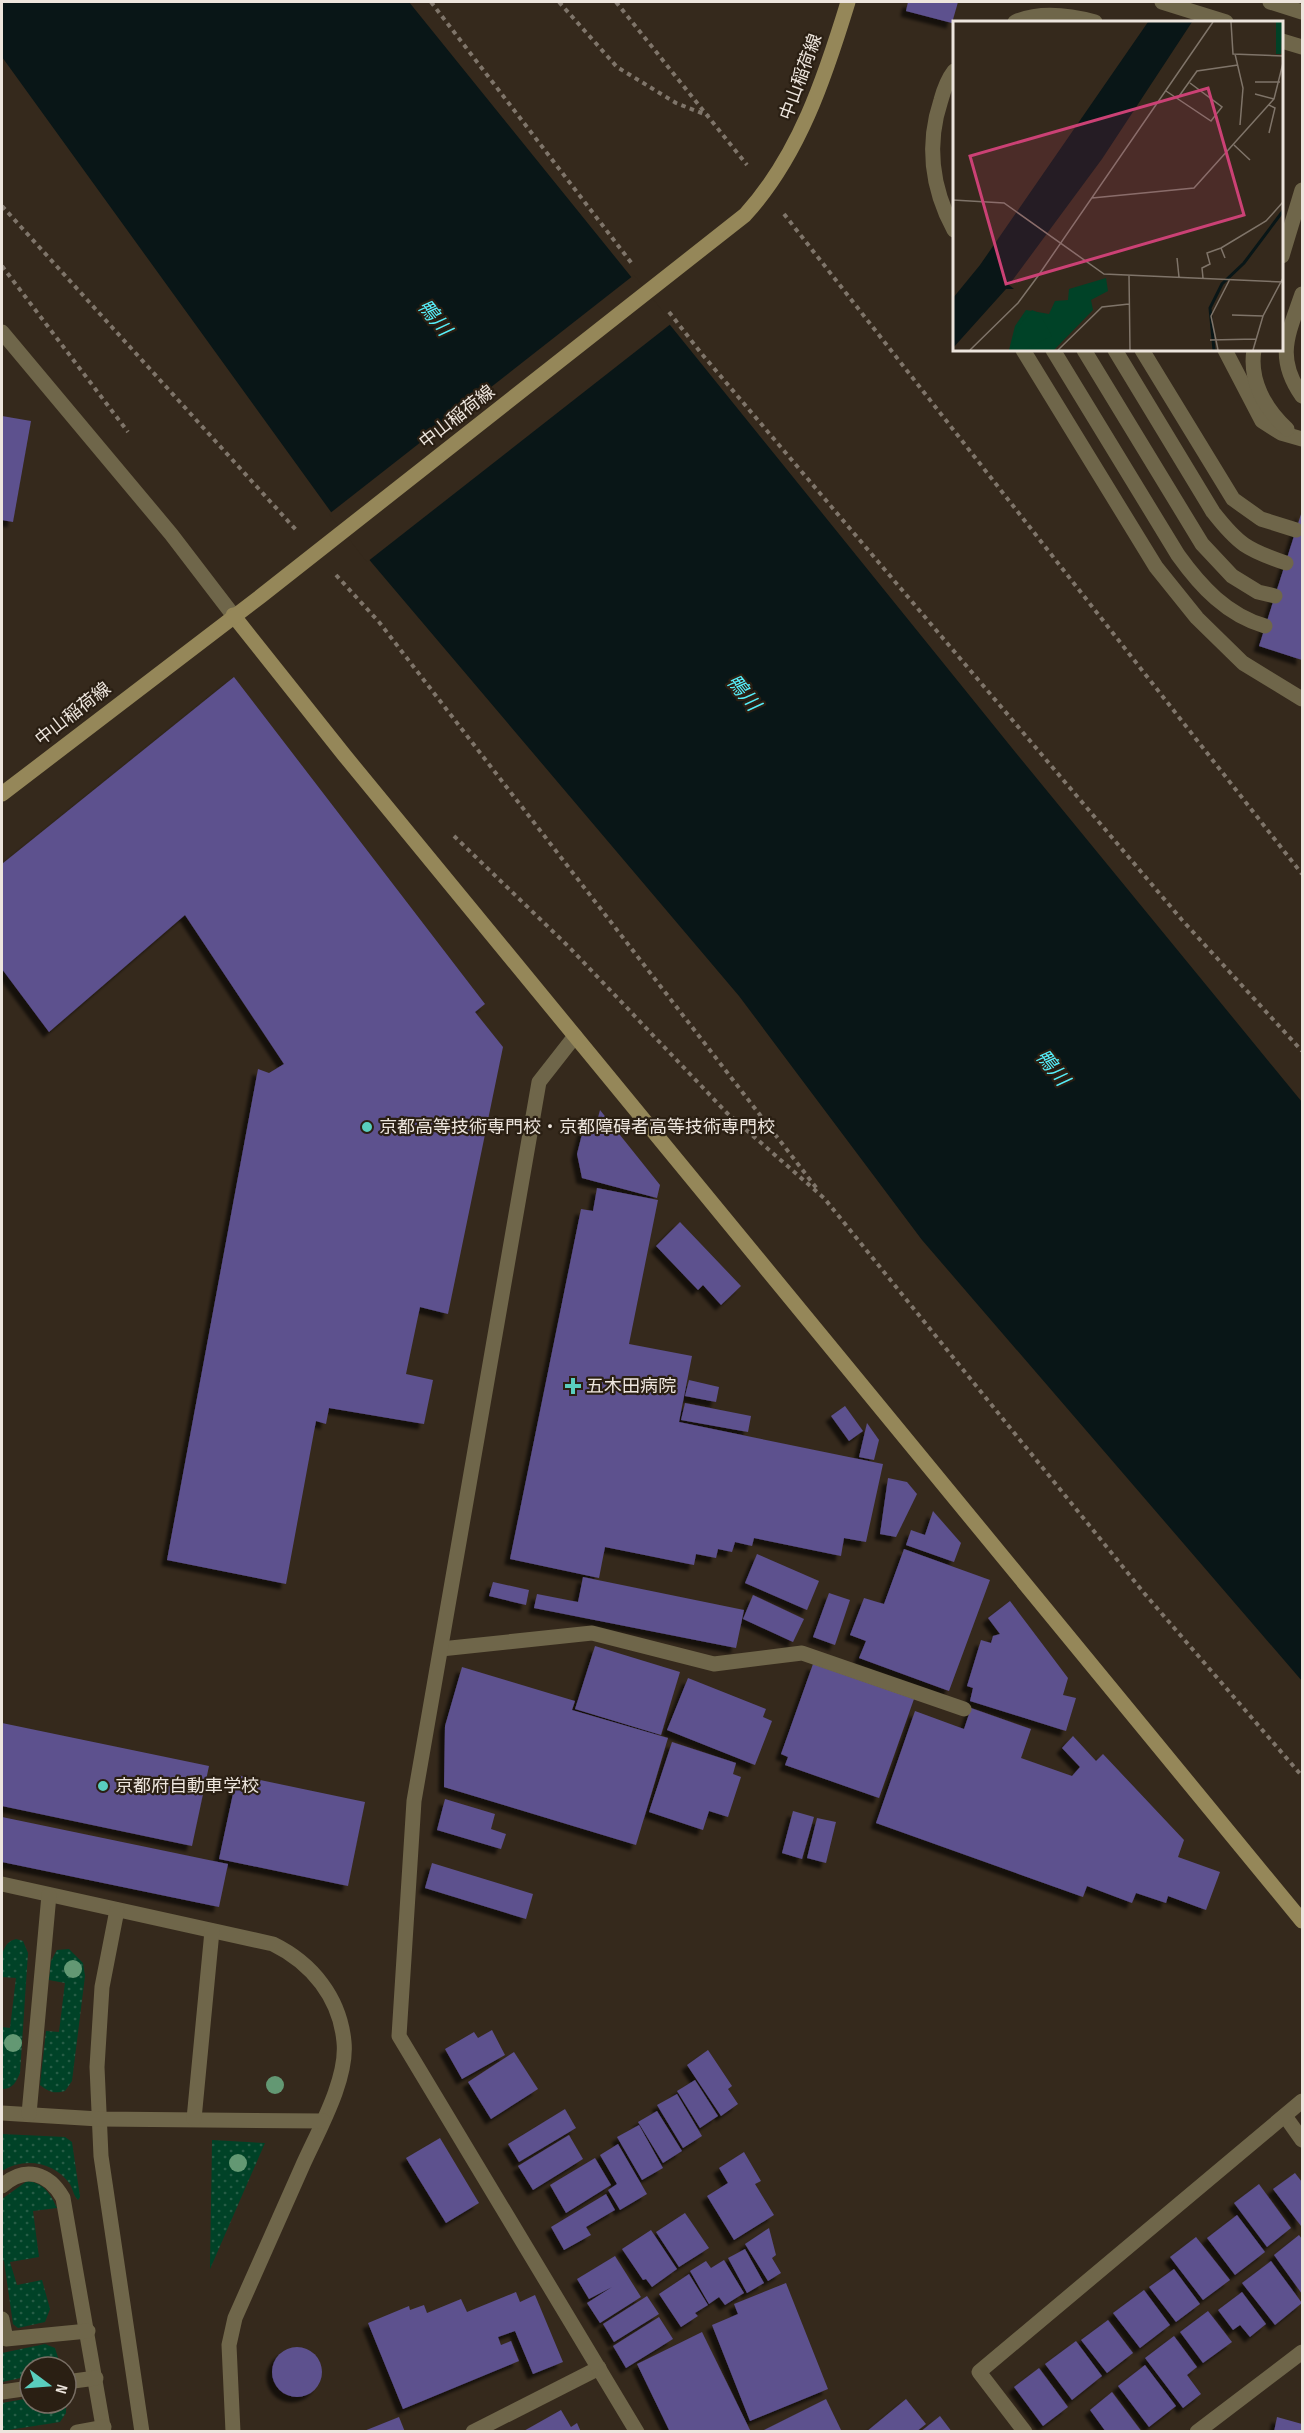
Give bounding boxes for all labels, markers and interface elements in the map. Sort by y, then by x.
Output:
inset map [953,21,1283,351]
street label: 中山稲荷線 [776,31,826,123]
water label: 鴨川 [412,295,457,343]
street label: 中山稲荷線 [415,381,499,453]
water label: 鴨川 [721,670,766,718]
street label: 中山稲荷線 [31,678,115,750]
water label: 鴨川 [1030,1045,1075,1093]
place label: 京都高等技術専門校・京都障碍者高等技術専門校 [379,1117,775,1138]
marker: 京都高等技術専門校・京都障碍者高等技術専門校 [360,1120,374,1134]
place label: 五木田病院 [586,1376,676,1397]
marker: 五木田病院 [564,1377,582,1395]
place label: 京都府自動車学校 [115,1776,259,1797]
marker: 京都府自動車学校 [96,1779,110,1793]
north arrow [18,2355,78,2415]
text: N [51,2382,71,2395]

